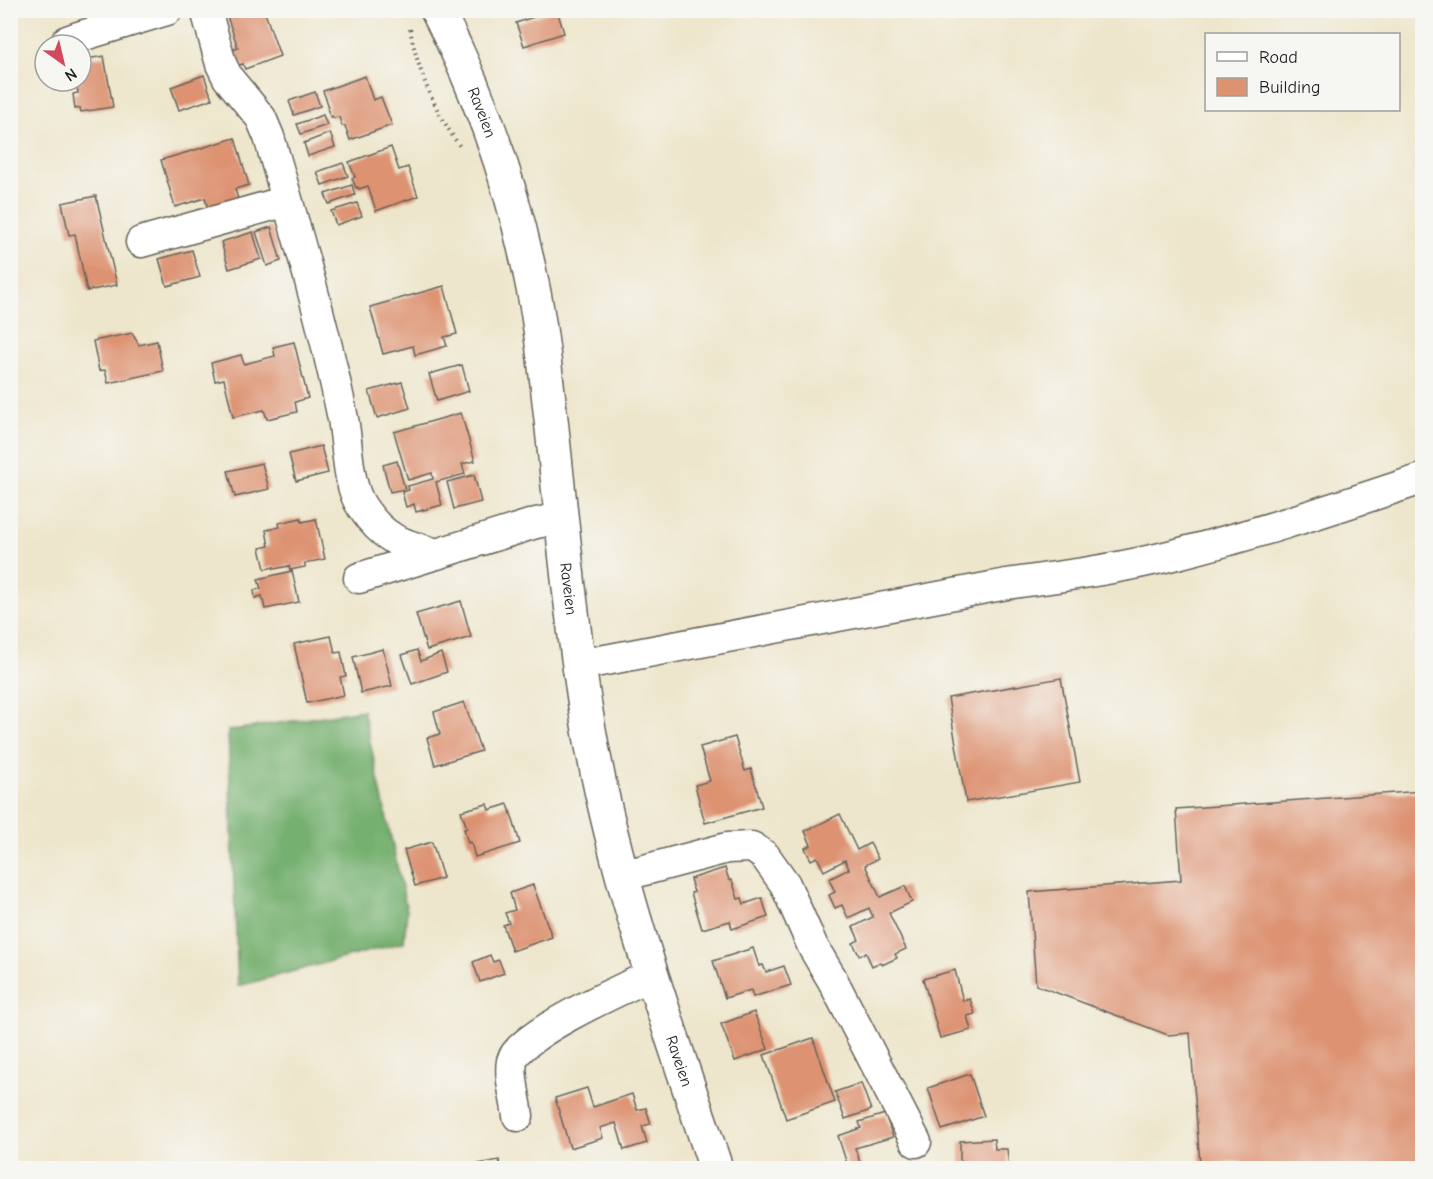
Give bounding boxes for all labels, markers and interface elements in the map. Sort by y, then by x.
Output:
north arrow [33,33,93,93]
legend [1205,33,1400,111]
text: Road [1259,47,1298,68]
text: N [61,64,80,85]
text: Building [1259,77,1321,98]
street label: Raveien [464,85,499,140]
street label: Raveien [556,562,580,616]
street label: Raveien [662,1033,696,1089]

